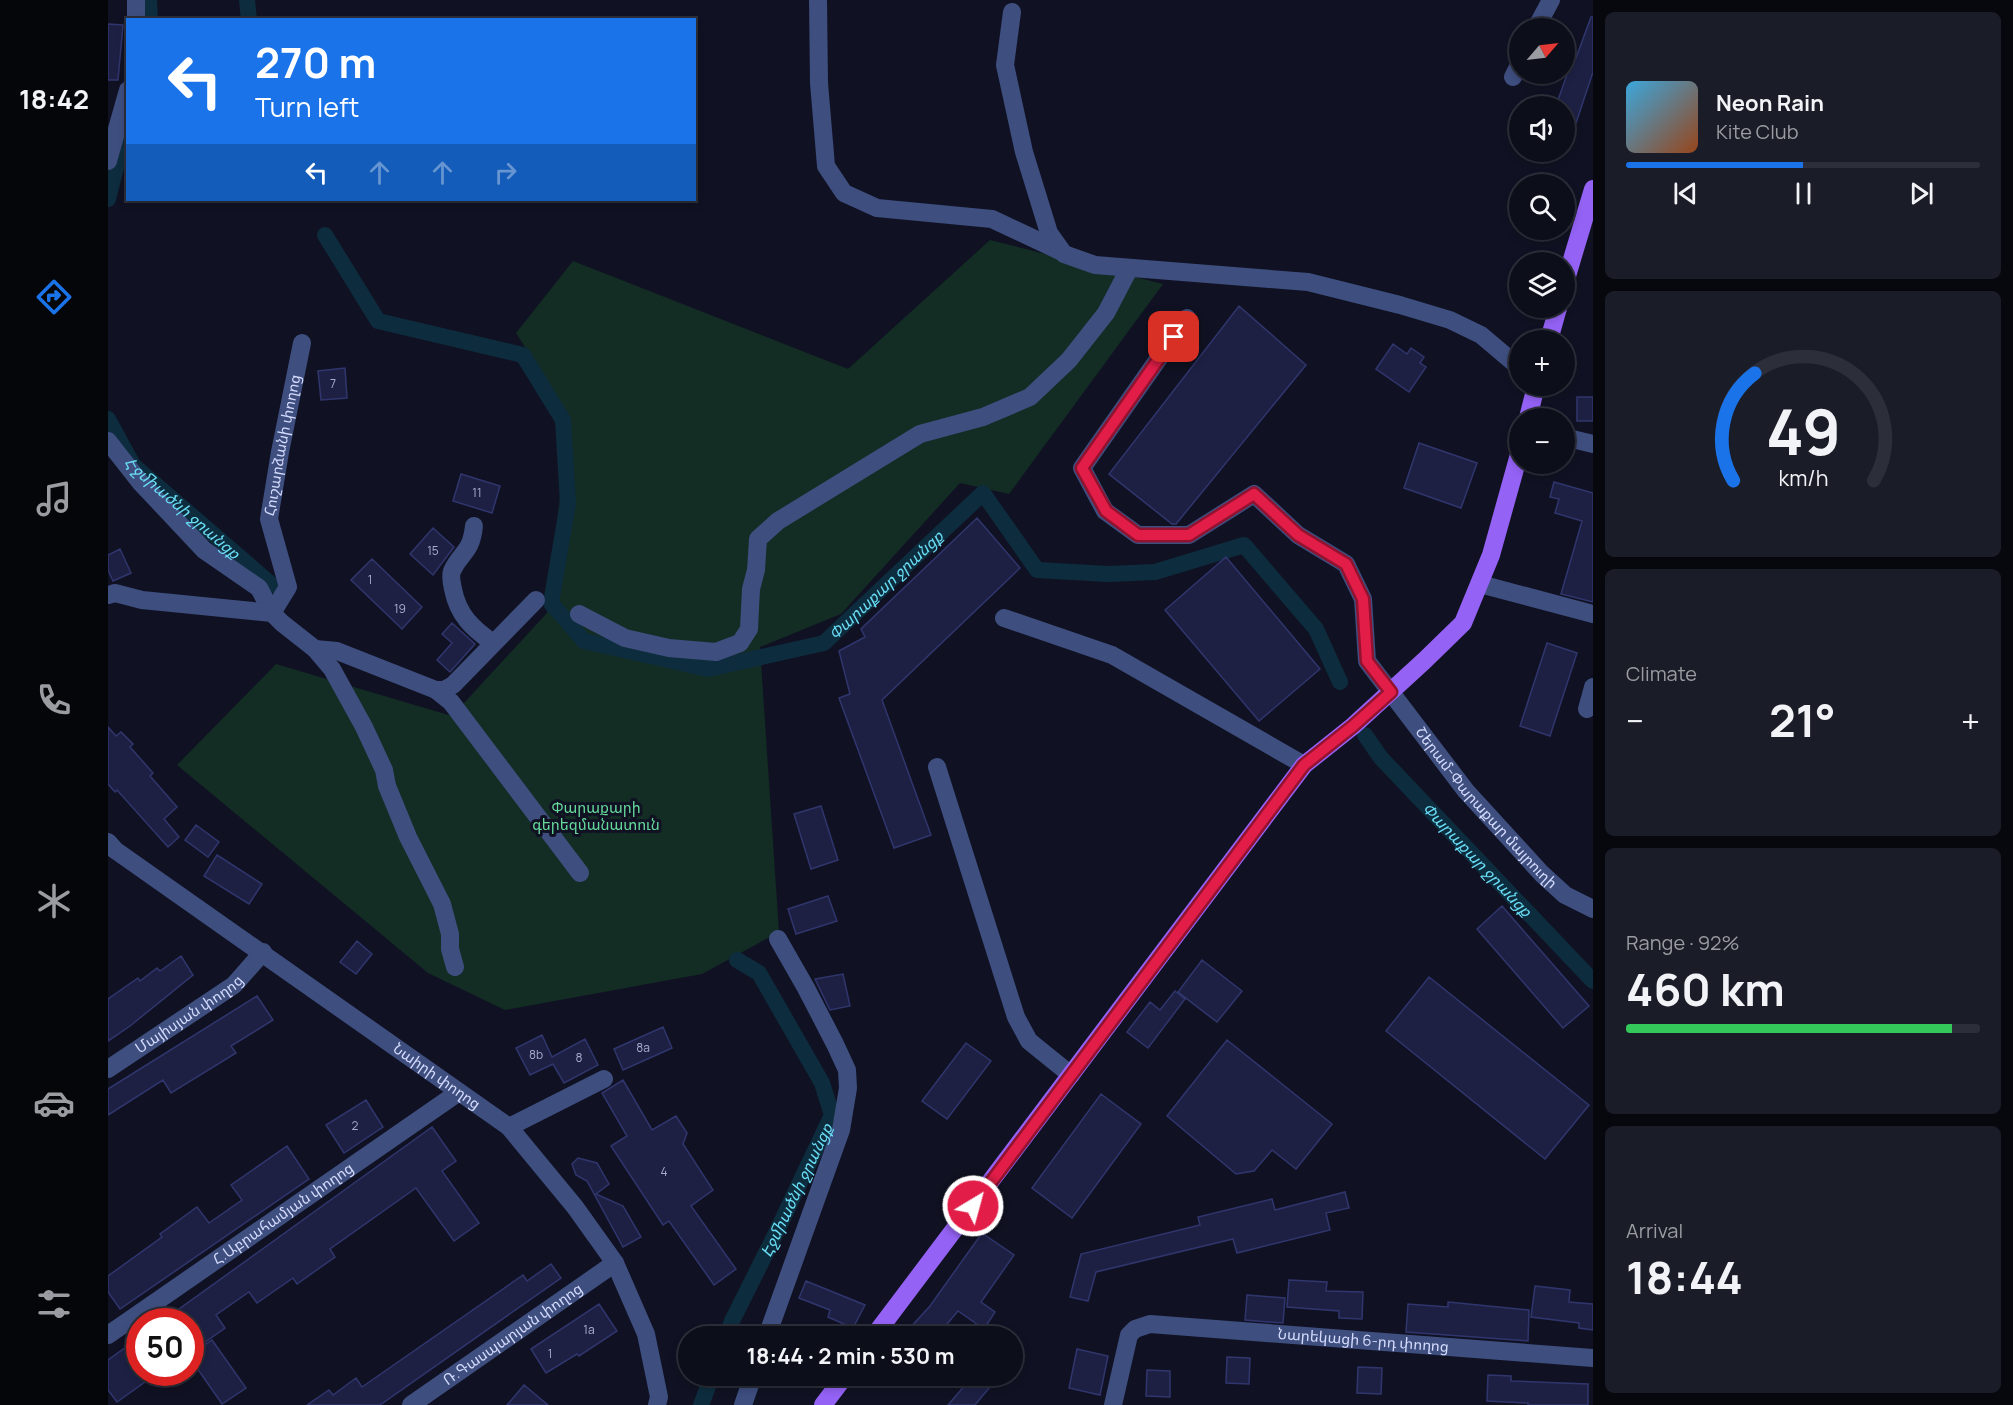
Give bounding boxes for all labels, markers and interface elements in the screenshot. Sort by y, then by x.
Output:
north arrow [1509,18,1575,84]
map controls [1509,18,1575,474]
text: 270 m [255,33,376,91]
icon: left [156,42,234,120]
text: 18:42 [19,80,89,117]
text: Turn left [255,88,359,125]
text: Neon Rain [1716,88,1824,118]
button: sound [1509,96,1575,162]
text: Kite Club [1716,118,1799,145]
icon: left [300,156,333,189]
icon: ahead [363,156,396,189]
icon: ahead [426,156,459,189]
icon: right [489,156,522,189]
button: search [1509,174,1575,240]
icon: previous [1669,177,1702,210]
icon: pause [1787,177,1820,210]
icon: next [1905,177,1938,210]
button: layers [1509,252,1575,318]
icon: directions [33,276,75,318]
pin [1148,311,1199,362]
icon: arrive [1157,320,1190,353]
button: + [1509,330,1575,396]
street label: Հուշարձանի փողոց [259,372,305,517]
house number: 7 [330,375,336,392]
text: 49 [1765,388,1841,474]
button: − [1509,408,1575,474]
water label: Էջմիածնի ջրանցք [120,453,246,565]
text: km/h [1778,463,1828,492]
icon: music [33,478,75,520]
house number: 11 [472,484,482,501]
water label: Փարաքար ջրանցք [824,524,949,644]
house number: 15 [427,542,439,559]
house number: 1 [368,571,372,588]
house number: 19 [394,600,406,617]
text: Climate [1626,660,1697,687]
icon: phone [33,679,75,721]
text: 21° [1769,689,1836,751]
text: − [1626,698,1644,743]
text: + [1961,698,1980,743]
street label: Շերամ-Փարաքար մայրուղի [1411,722,1562,893]
park label: Փարաքարի գերեզմանատուն [532,797,660,835]
water label: Փարաքար ջրանցք [1418,797,1538,923]
icon: climate [33,880,75,922]
text: Range · 92% [1626,929,1740,956]
text: 460 km [1626,958,1785,1020]
street label: Մայիսյան փողոց [131,970,248,1058]
street label: Նաիրի փողոց [389,1038,485,1114]
house number: 8a [636,1039,650,1056]
house number: 8b [529,1046,543,1063]
house number: 8 [576,1049,583,1066]
icon: car [33,1082,75,1124]
house number: 2 [352,1117,359,1134]
water label: Էջմիածնի ջրանցք [755,1118,838,1261]
street label: Հ.Աբրահամյան փողոց [208,1157,358,1270]
house number: 4 [660,1163,668,1180]
position arrow [941,1174,1005,1238]
text: Arrival [1626,1217,1683,1244]
text: 18:44 [1626,1246,1743,1308]
street label: Ռ.Գասպարյան փողոց [438,1278,587,1390]
icon: filters [33,1283,75,1325]
speed limit sign: 50 [126,1308,204,1386]
house number: 1a [583,1321,595,1338]
street label: Նարեկացի 6-րդ փողոց [1277,1323,1450,1357]
text: 18:44 · 2 min · 530 m [746,1341,955,1371]
house number: 1 [548,1345,552,1362]

